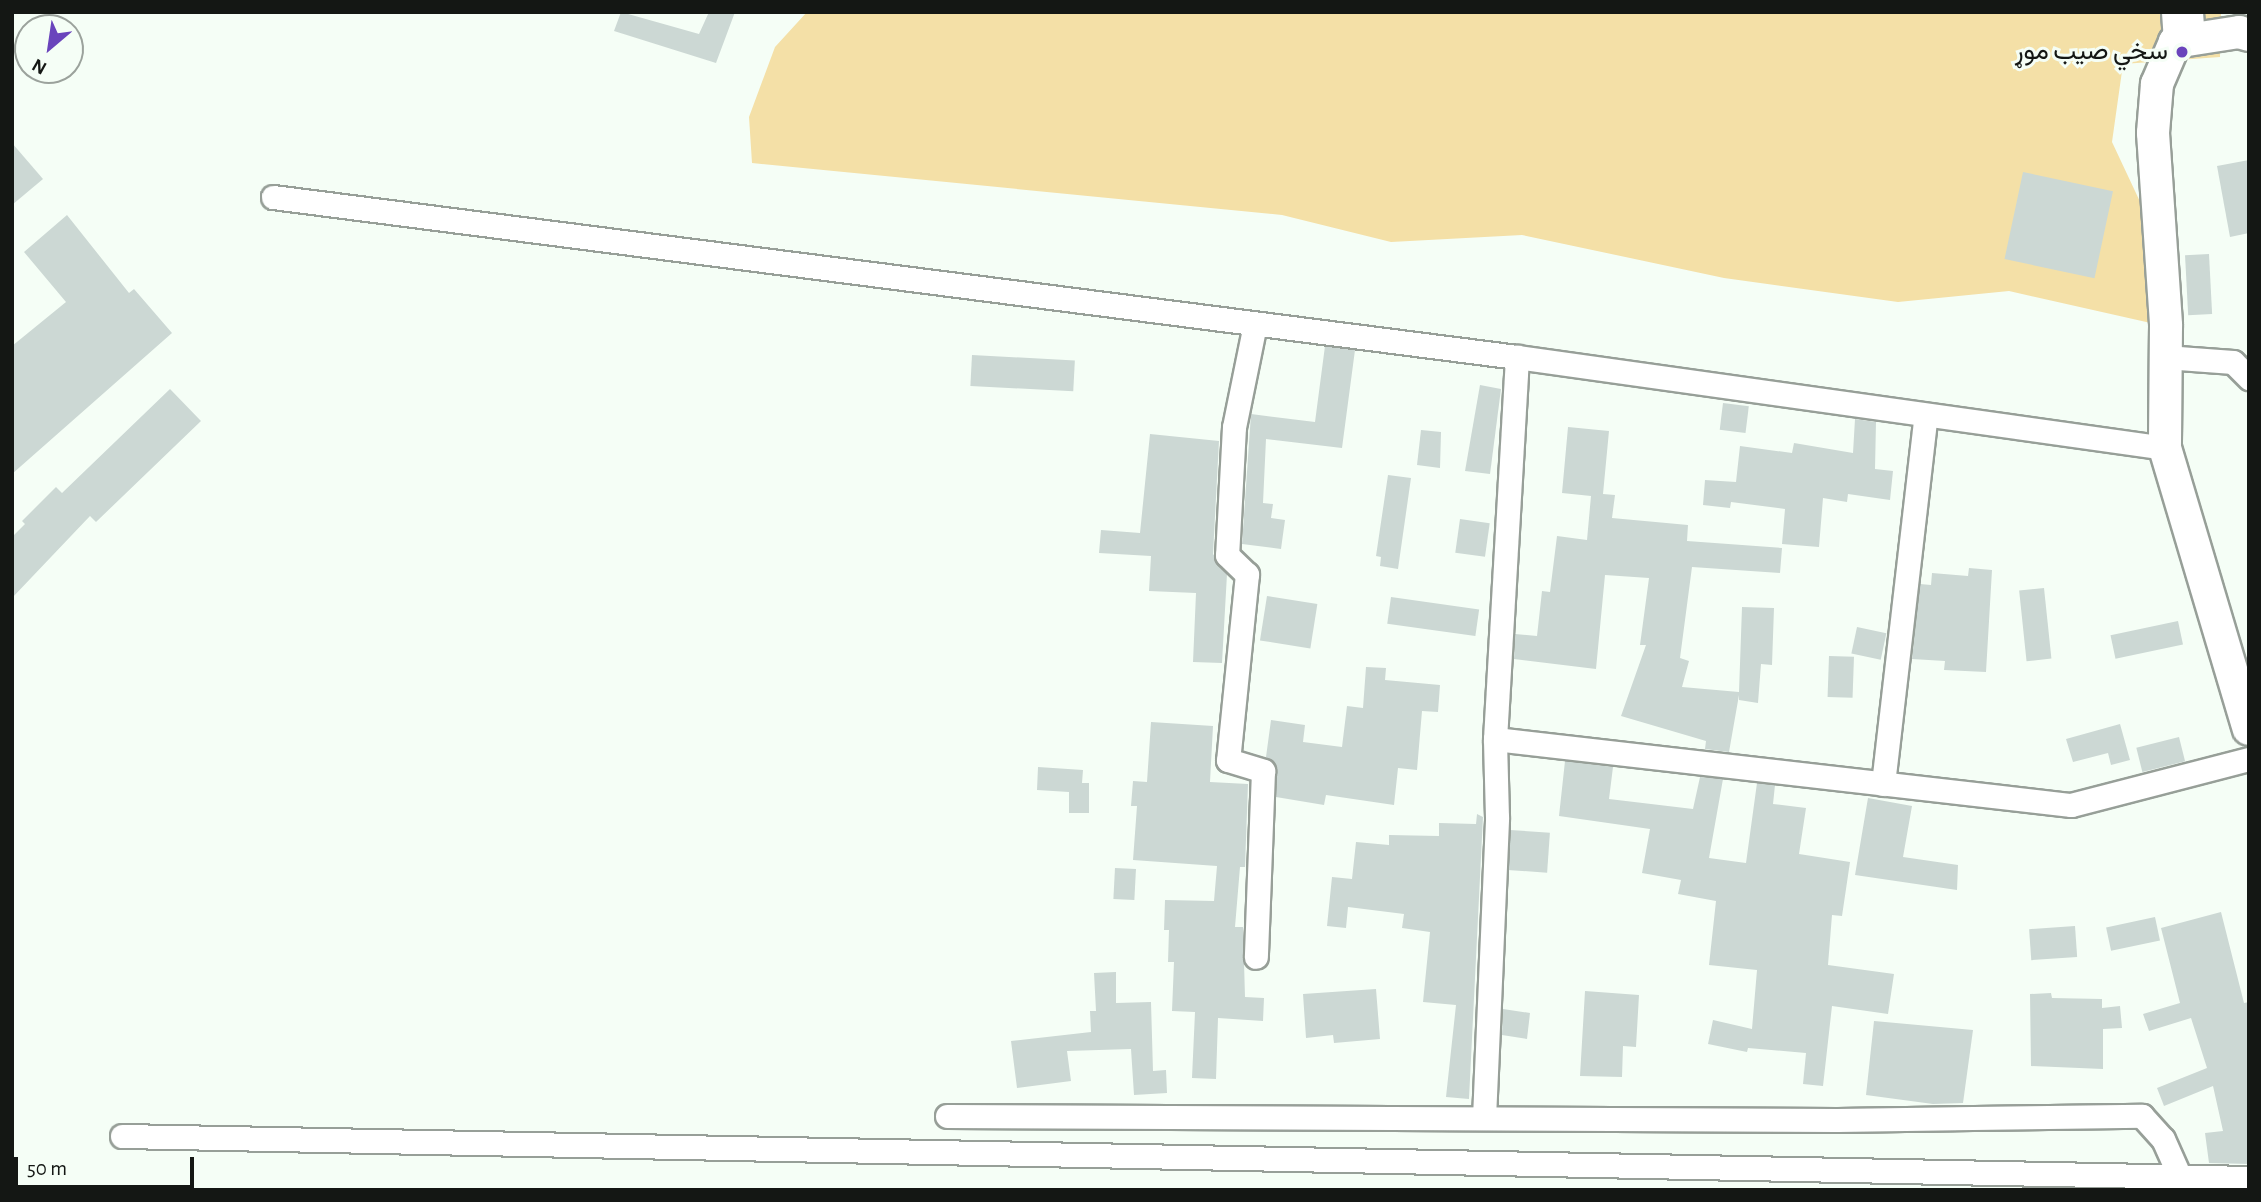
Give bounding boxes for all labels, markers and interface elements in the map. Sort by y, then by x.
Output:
north arrow [14,14,84,84]
place label: سخي صیب موړ [2015,36,2168,68]
marker: سخي صیب موړ [2174,44,2190,60]
text: N [29,55,50,78]
scale bar [18,1142,198,1186]
text: 50 m [27,1158,67,1179]

